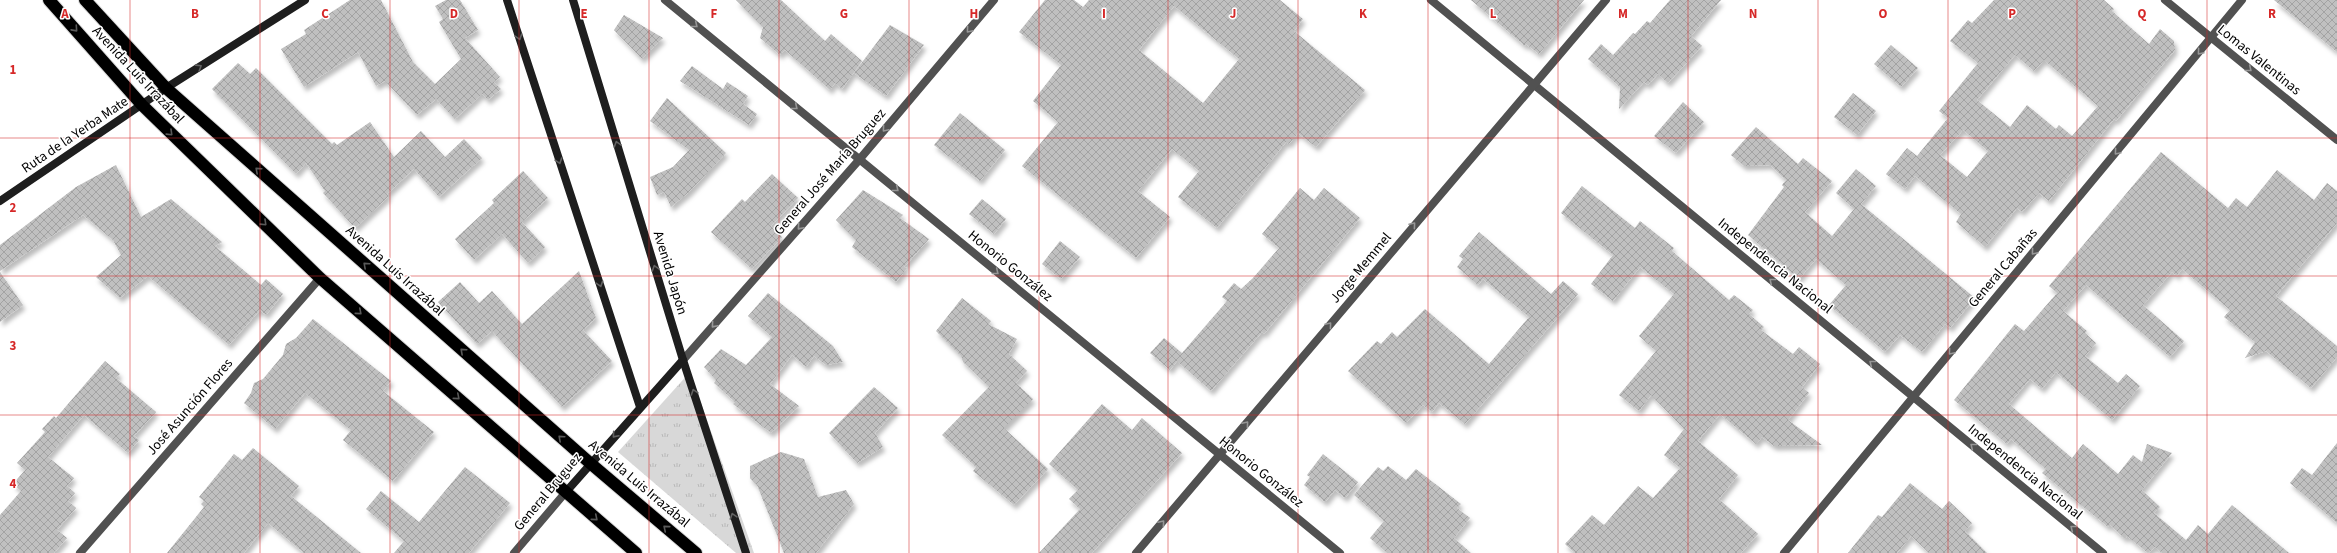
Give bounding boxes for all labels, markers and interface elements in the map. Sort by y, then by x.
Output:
text: A [60,5,69,23]
text: B [191,5,199,23]
text: C [321,5,329,23]
text: D [450,5,458,23]
text: E [580,5,588,23]
text: F [711,5,718,23]
text: G [840,5,848,23]
text: H [970,5,978,23]
text: I [1102,5,1106,23]
text: J [1230,5,1236,23]
text: K [1359,5,1368,23]
text: L [1490,5,1497,23]
text: M [1618,5,1628,23]
text: N [1749,5,1757,23]
text: O [1879,5,1888,23]
text: P [2008,5,2016,23]
text: Q [2138,5,2147,23]
text: R [2268,5,2276,23]
one-way arrow [690,20,697,27]
street label: Lomas Valentinas [2213,20,2305,100]
street label: Avenida Luis Irrazábal [87,22,189,129]
one-way arrow [70,24,77,32]
one-way arrow [967,25,974,32]
one-way arrow [514,33,523,40]
one-way arrow [2197,47,2204,54]
text: 1 [10,61,17,79]
one-way arrow [195,65,202,72]
one-way arrow [2245,65,2252,72]
street label: Ruta de la Yerba Mate [18,92,132,178]
one-way arrow [791,103,798,110]
street label: General José María Bruguez [769,104,891,240]
one-way arrow [883,124,890,132]
one-way arrow [165,128,173,135]
one-way arrow [613,140,622,147]
one-way arrow [2114,147,2121,154]
one-way arrow [554,157,563,164]
one-way arrow [255,167,263,174]
one-way arrow [891,185,899,192]
text: 2 [10,199,17,217]
street label: Independencia Nacional [1713,213,1837,319]
one-way arrow [259,218,267,226]
street label: Avenida Luis Irrazábal [341,221,449,321]
one-way arrow [797,222,805,230]
one-way arrow [1409,223,1416,230]
street label: General Cabañas [1964,224,2042,312]
street label: Honorio González [963,226,1057,306]
street label: Jorge Memmel [1326,228,1397,308]
street label: Avenida Japón [648,229,692,317]
one-way arrow [2031,247,2038,254]
one-way arrow [363,263,371,270]
one-way arrow [651,265,660,272]
one-way arrow [992,267,999,274]
one-way arrow [1769,278,1776,285]
one-way arrow [595,281,604,288]
one-way arrow [354,307,361,314]
one-way arrow [712,320,719,328]
one-way arrow [1325,322,1332,329]
text: 3 [10,337,17,355]
one-way arrow [1948,347,1955,354]
one-way arrow [461,349,468,356]
street label: José Asunción Flores [142,354,238,460]
one-way arrow [1870,361,1877,368]
one-way arrow [690,389,699,396]
one-way arrow [452,393,459,400]
street label: Independencia Nacional [1963,419,2087,525]
one-way arrow [1241,421,1248,429]
one-way arrow [612,430,619,438]
street label: Honorio González [1214,432,1308,512]
one-way arrow [558,435,565,442]
street label: Avenida Luis Irrazábal [584,436,694,533]
one-way arrow [1970,443,1977,450]
street label: General Bruguez [509,449,587,535]
text: 4 [10,475,17,493]
one-way arrow [590,513,598,520]
one-way arrow [730,513,738,520]
one-way arrow [1157,521,1164,528]
one-way arrow [664,525,671,532]
one-way arrow [2070,526,2078,533]

